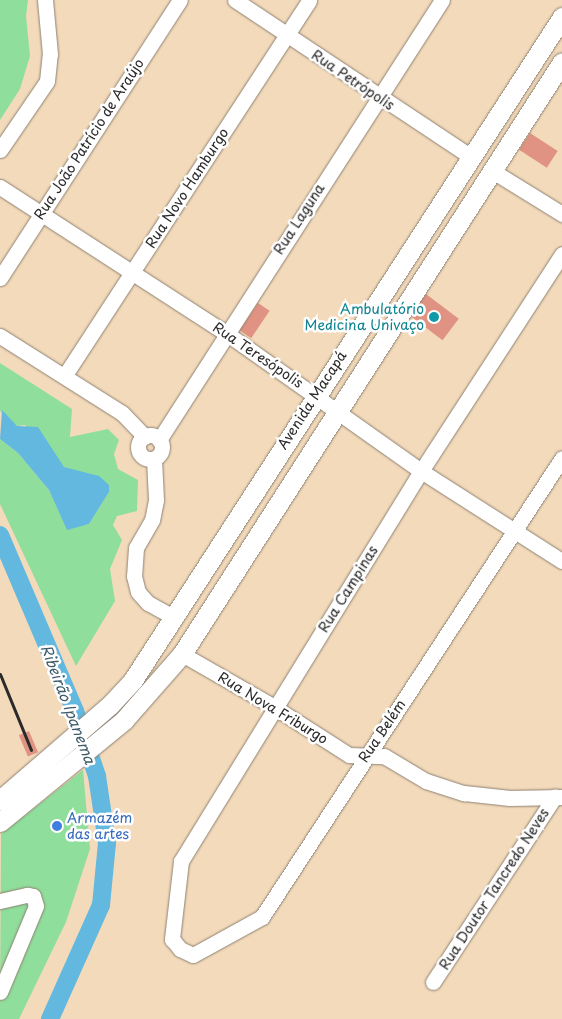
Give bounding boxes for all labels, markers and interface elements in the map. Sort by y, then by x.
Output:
street label: Rua Petrópolis [308,46,398,114]
street label: Rua João Patrício de Araújo [30,55,148,223]
street label: Rua Novo Hamburgo [142,125,232,251]
street label: Rua Laguna [270,180,328,258]
place label: Ambulatório Medicina Univaço [304,301,424,334]
marker: Ambulatório Medicina Univaço [428,311,440,323]
street label: Rua Teresópolis [210,319,306,391]
street label: Avenida Macapá [274,348,350,452]
street label: Rua Campinas [315,543,381,635]
water label: Ribeirão Ipanema [38,642,100,766]
street label: Rua Nova Friburgo [214,668,332,748]
street label: Rua Belém [354,696,410,766]
street label: Rua Doutor Tancredo Neves [435,805,553,973]
place label: Armazém das artes [67,810,132,842]
marker: Armazém das artes [51,820,63,832]

